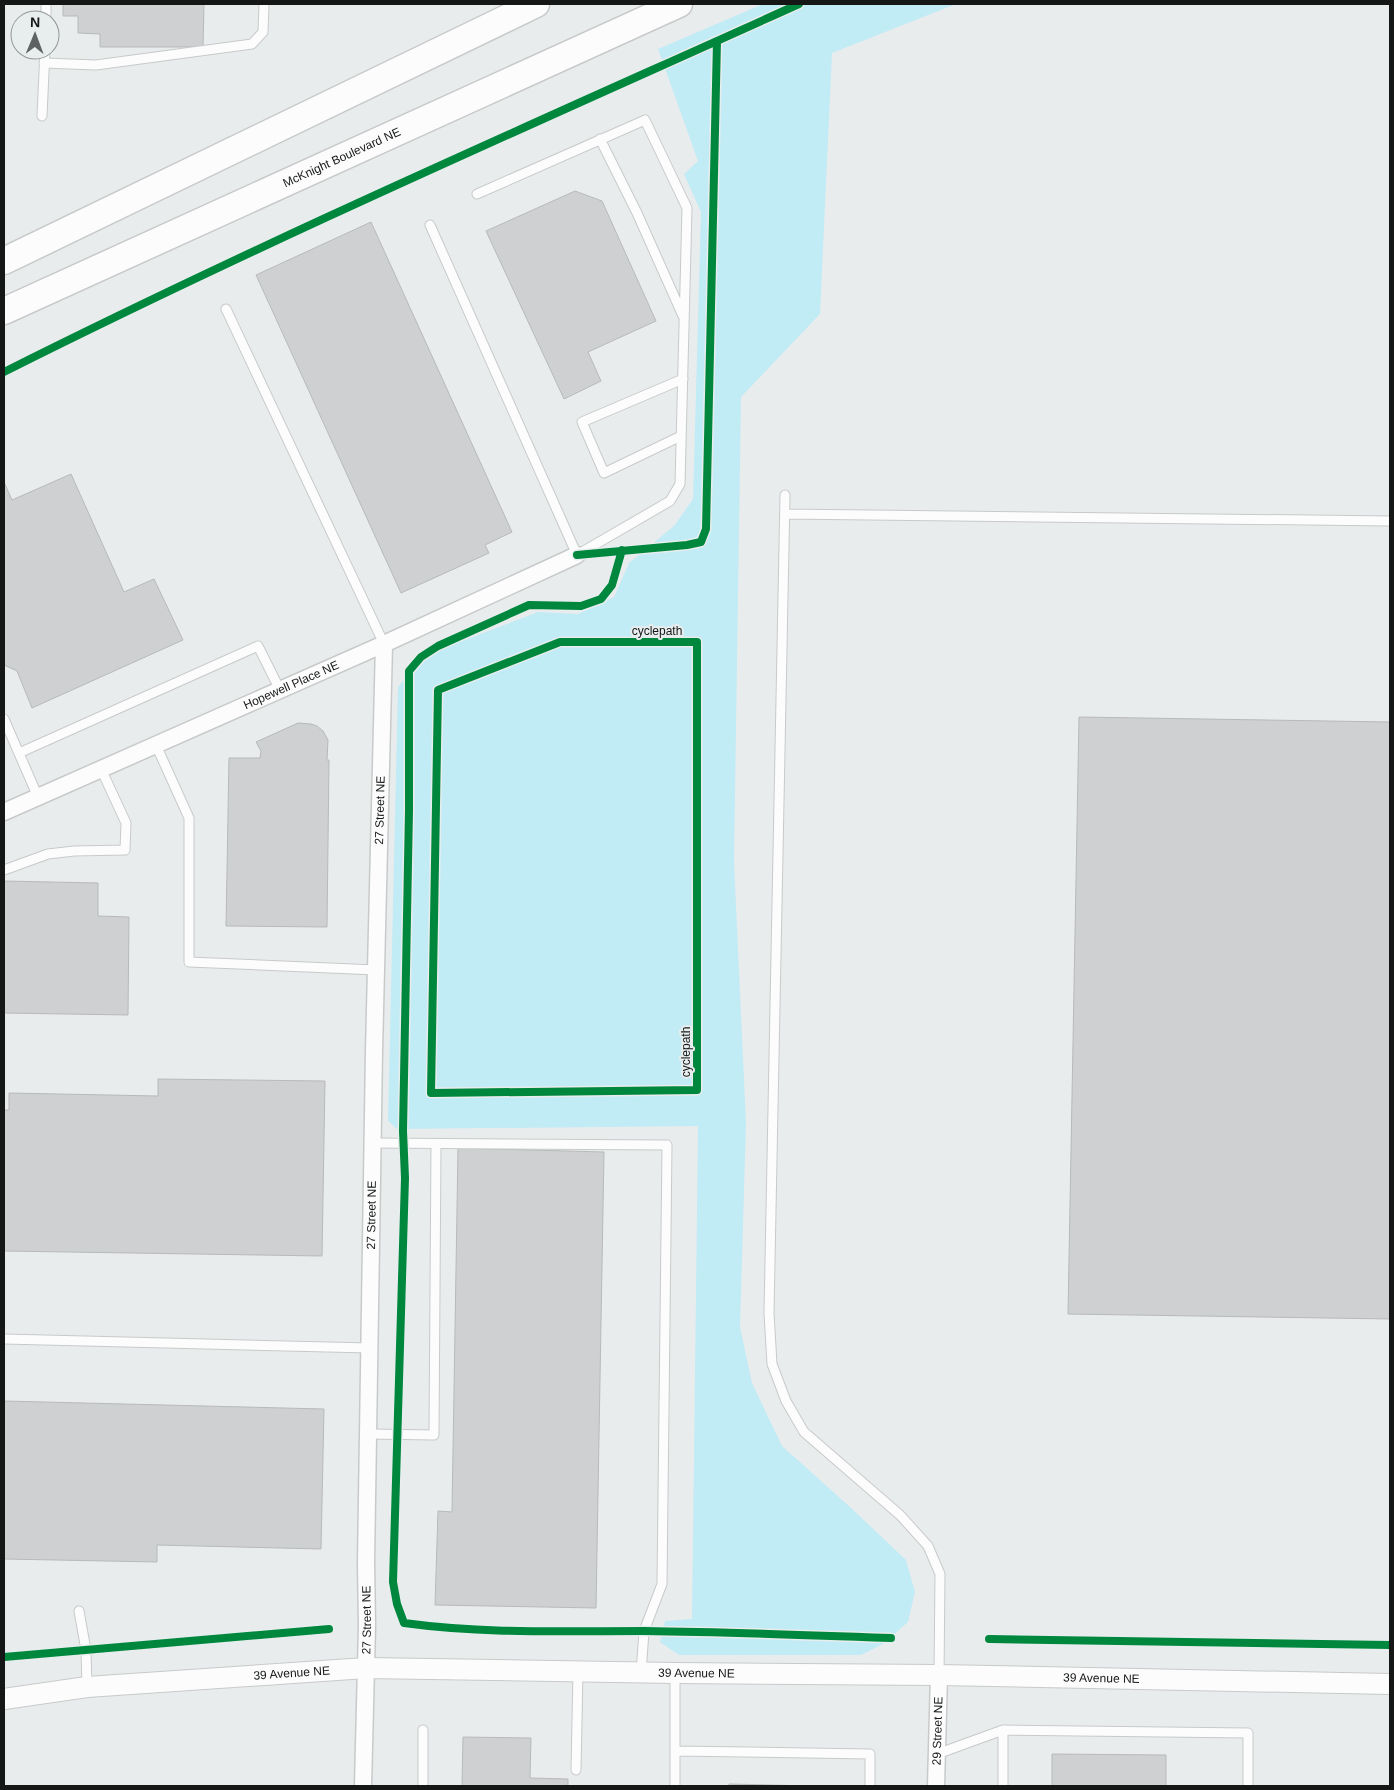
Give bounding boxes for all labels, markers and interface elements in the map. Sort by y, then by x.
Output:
north arrow [10,10,60,60]
text: N [30,14,40,30]
street label: McKnight Boulevard NE [281,125,403,190]
street label: cyclepath [632,624,682,638]
street label: Hopewell Place NE [241,658,341,712]
street label: 27 Street NE [372,776,388,845]
street label: cyclepath [679,1027,693,1077]
street label: 27 Street NE [364,1181,379,1250]
street label: 27 Street NE [359,1586,374,1655]
street label: 39 Avenue NE [253,1663,330,1683]
street label: 39 Avenue NE [658,1666,735,1680]
street label: 39 Avenue NE [1063,1670,1140,1686]
street label: 29 Street NE [930,1696,945,1766]

